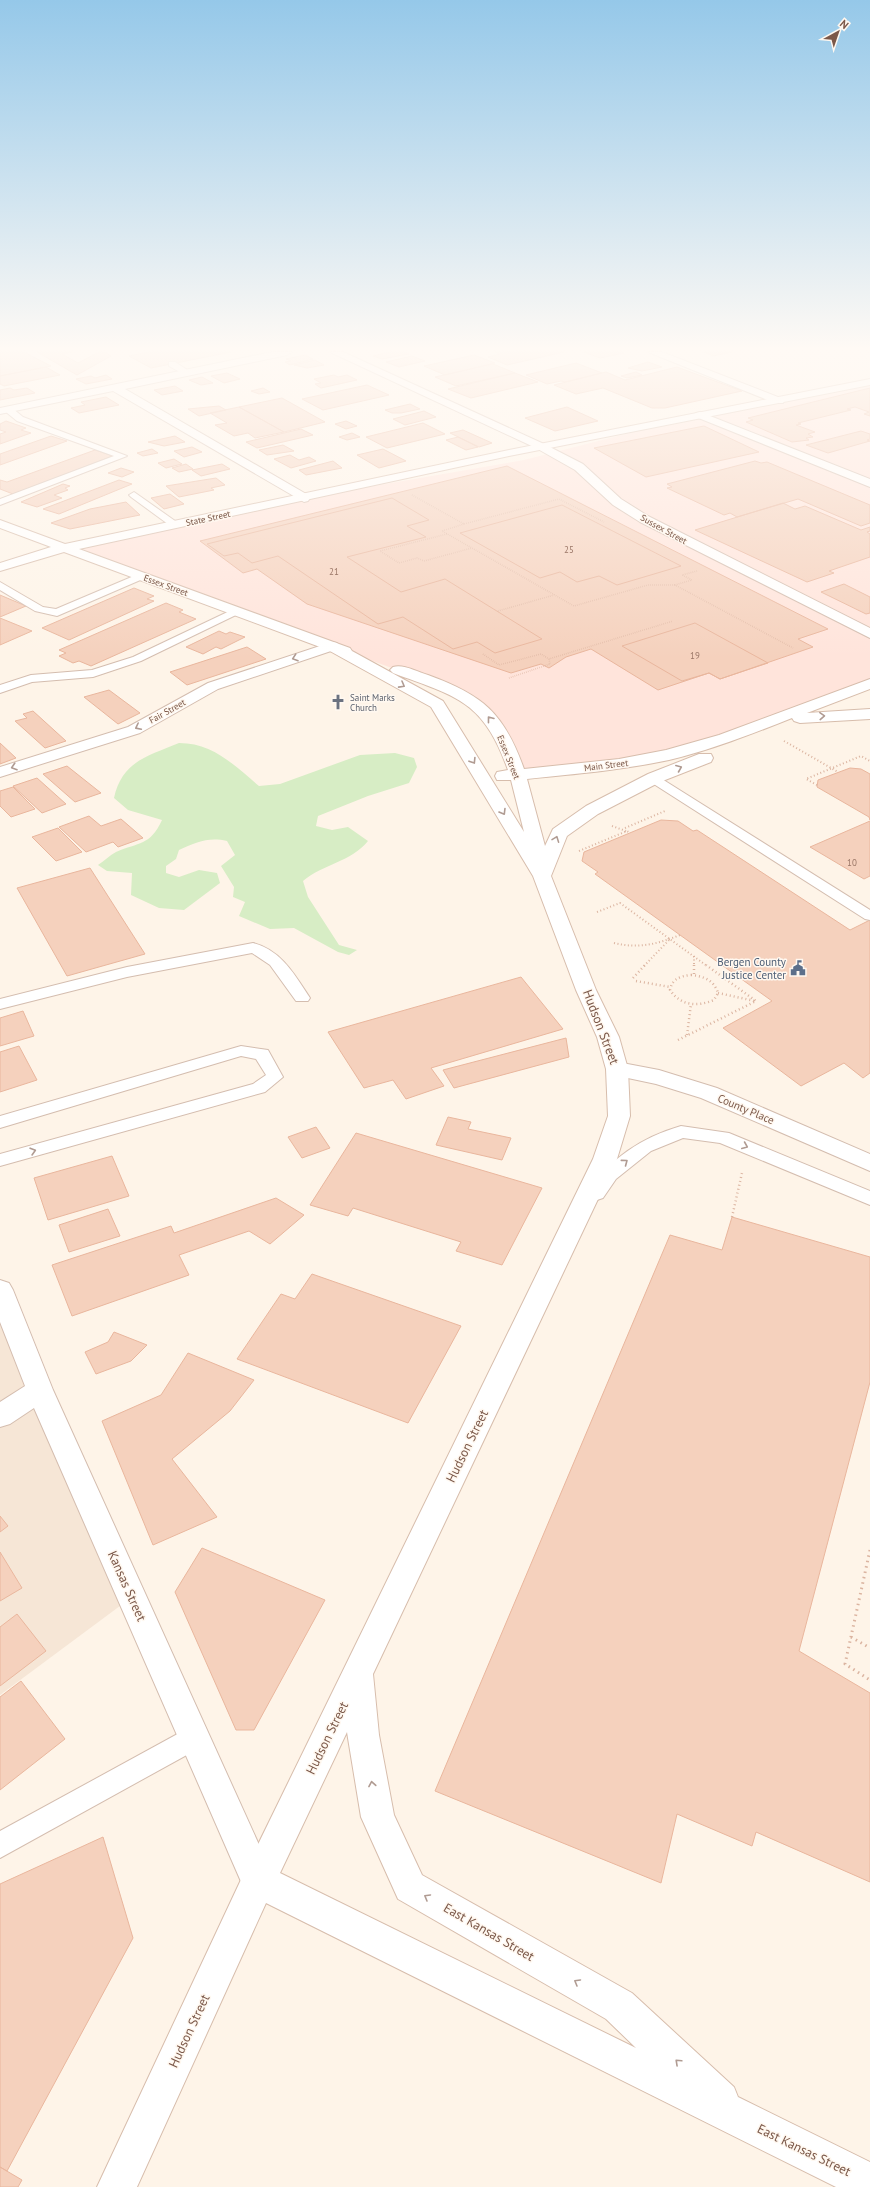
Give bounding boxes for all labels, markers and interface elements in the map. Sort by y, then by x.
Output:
north arrow [818,12,858,52]
text: N [837,17,852,32]
street label: State Street [185,508,231,528]
street label: Sussex Street [639,512,689,546]
house number: 25 [564,544,574,555]
house number: 21 [329,566,339,577]
street label: Essex Street [142,572,190,598]
house number: 19 [690,650,700,661]
one-way arrow [291,654,298,662]
one-way arrow [398,680,406,688]
place label: Saint Marks Church [350,692,395,713]
church icon: Saint Marks Church [329,693,347,711]
street label: Fair Street [147,696,187,726]
one-way arrow [819,712,825,721]
one-way arrow [487,716,494,723]
one-way arrow [134,722,142,730]
street label: Essex Street [495,733,523,781]
one-way arrow [468,757,476,764]
street label: Main Street [583,757,629,773]
one-way arrow [11,763,18,771]
one-way arrow [675,764,682,772]
one-way arrow [499,808,506,815]
one-way arrow [552,836,560,843]
house number: 10 [847,857,857,868]
place label: Bergen County Justice Center [717,955,787,982]
public building icon: Bergen County Justice Center [789,959,807,977]
street label: Hudson Street [579,987,623,1067]
street label: County Place [716,1091,777,1127]
one-way arrow [740,1141,748,1149]
one-way arrow [29,1147,36,1156]
one-way arrow [621,1160,628,1167]
street label: Hudson Street [442,1406,492,1485]
street label: Kansas Street [104,1548,150,1624]
street label: Hudson Street [302,1698,352,1777]
one-way arrow [369,1781,377,1787]
one-way arrow [424,1894,431,1901]
street label: East Kansas Street [441,1899,538,1965]
one-way arrow [574,1979,581,1986]
street label: Hudson Street [165,1991,214,2070]
one-way arrow [675,2059,683,2067]
street label: East Kansas Street [754,2120,854,2180]

